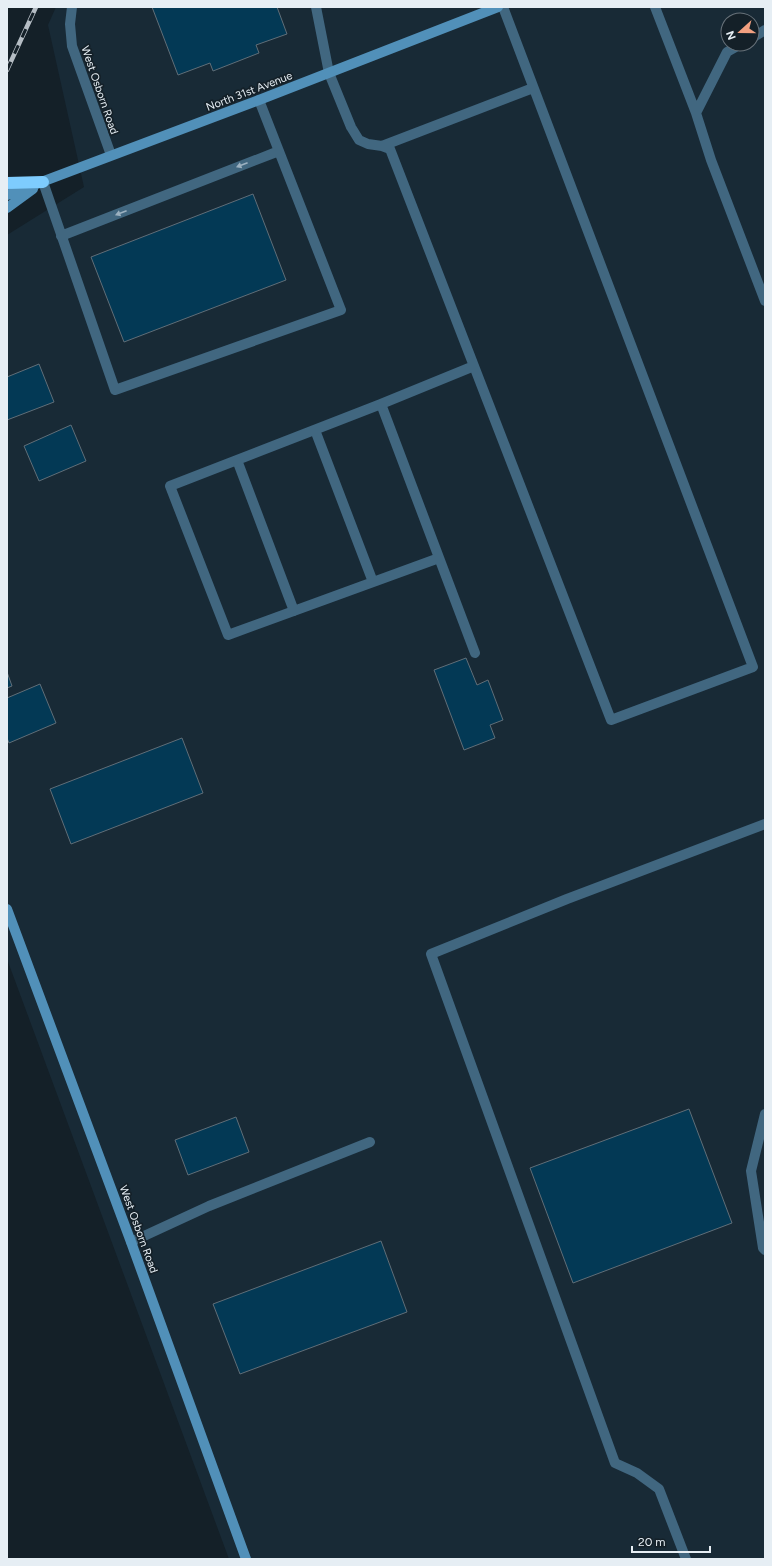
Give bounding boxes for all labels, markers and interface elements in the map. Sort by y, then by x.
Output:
north arrow [720,12,760,52]
text: N [724,29,739,42]
street label: West Osborn Road [78,44,121,136]
street label: North 31st Avenue [204,69,294,114]
one-way arrow [236,163,248,169]
one-way arrow [115,210,127,216]
street label: West Osborn Road [117,1183,160,1275]
scale bar [632,1528,710,1554]
text: 20 m [638,1535,666,1549]

